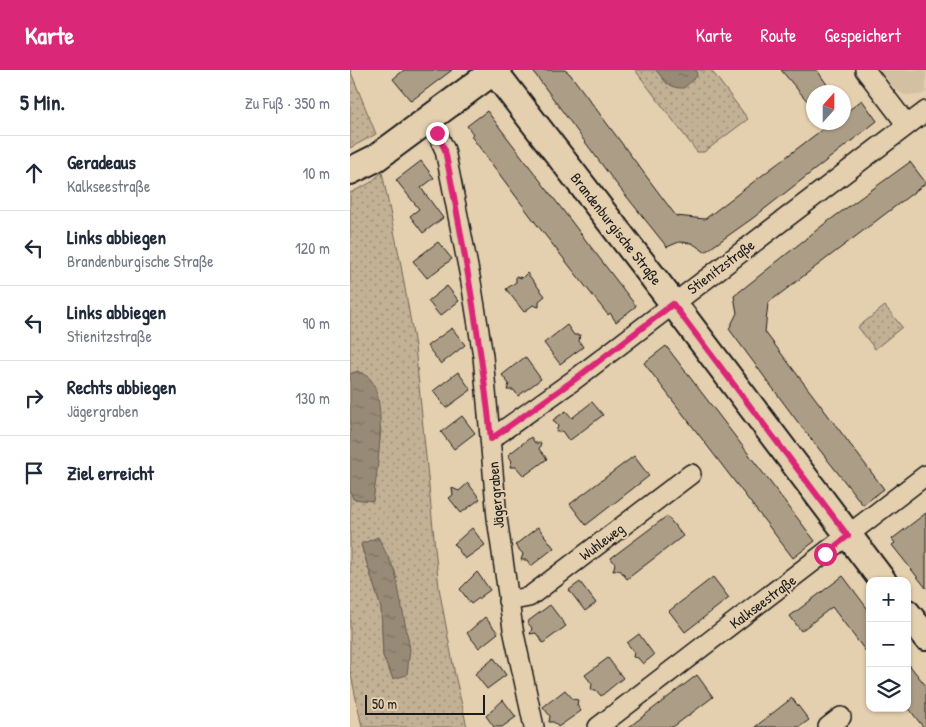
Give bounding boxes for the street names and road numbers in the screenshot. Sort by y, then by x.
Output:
street label: Brandenburgische Straße [566,168,667,289]
street label: Stienitzstraße [683,234,759,299]
street label: Jägergraben [482,460,509,529]
street label: Wuhleweg [575,518,629,565]
street label: Kalkseestraße [725,570,800,634]

